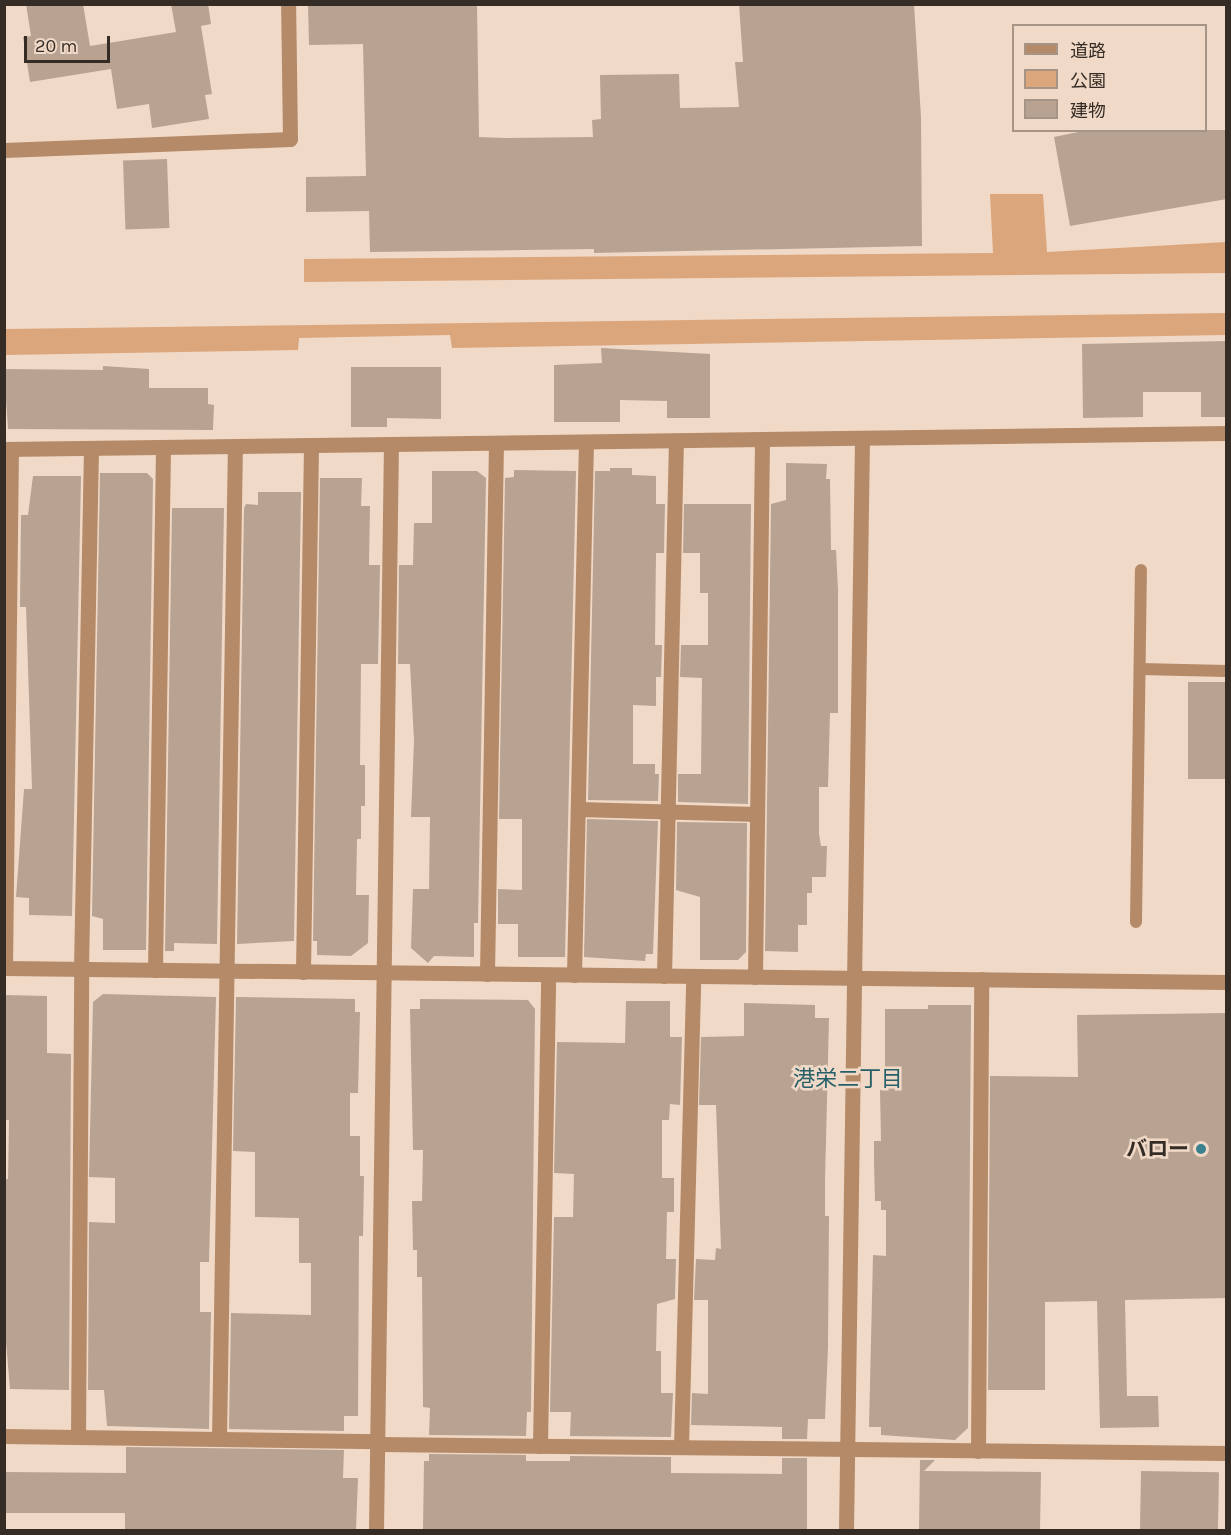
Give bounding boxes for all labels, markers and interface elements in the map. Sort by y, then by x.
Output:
scale bar [27,24,112,62]
legend [1012,24,1207,132]
text: 20 m [35,35,77,57]
text: 道路 [1070,40,1106,62]
text: 公園 [1070,70,1106,92]
text: 建物 [1070,100,1106,122]
district label: 港栄二丁目 [793,1067,903,1093]
place label: バロー [1126,1136,1189,1162]
marker: バロー [1194,1142,1208,1156]

